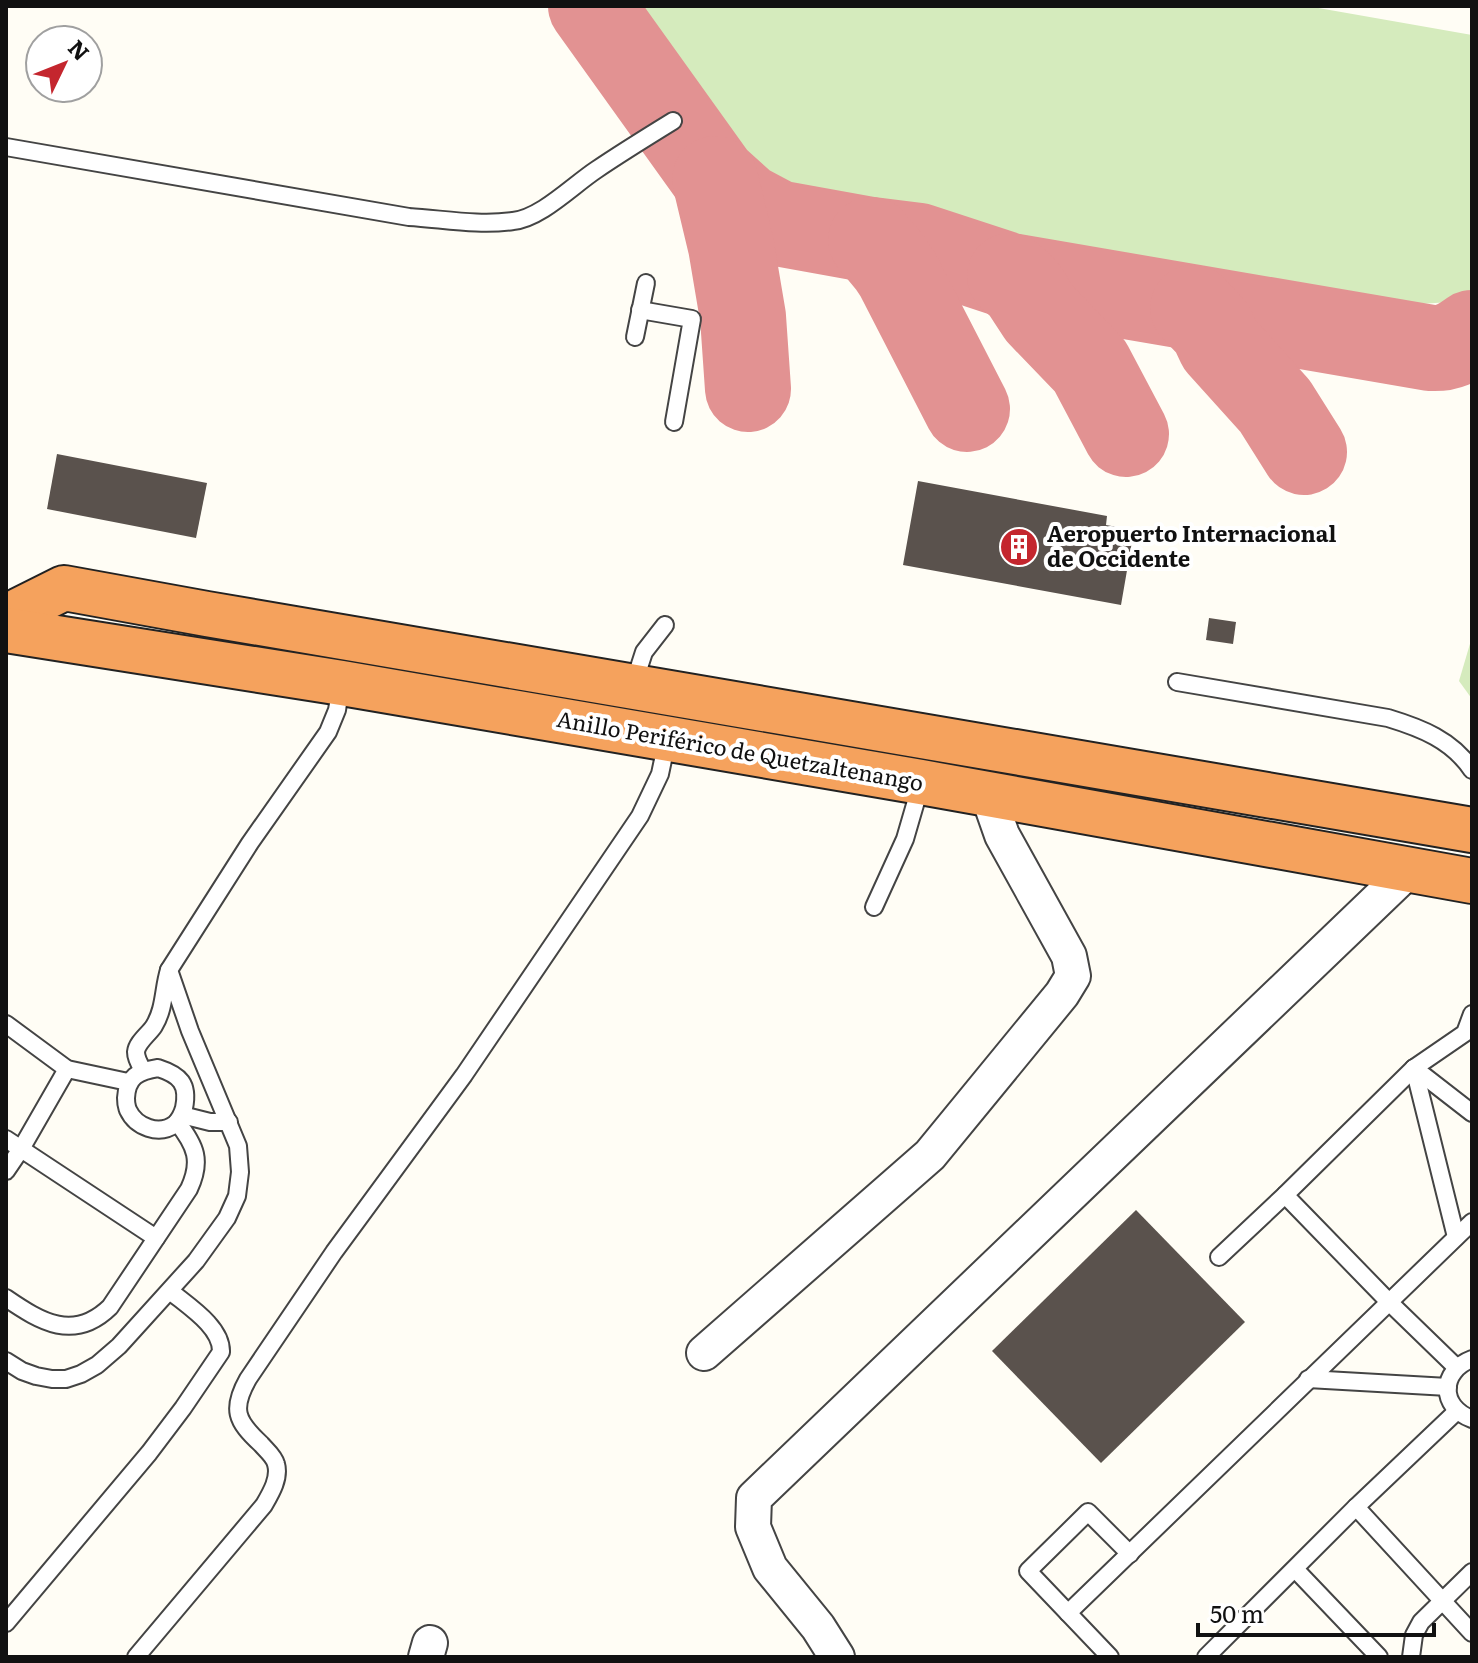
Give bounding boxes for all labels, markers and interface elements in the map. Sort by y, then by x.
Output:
north arrow [24,24,104,104]
text: N [61,31,98,67]
place label: Aeropuerto Internacional de Occidente [1047,516,1337,574]
building icon: Aeropuerto Internacional de Occidente [998,526,1040,568]
street label: Anillo Periférico de Quetzaltenango [554,701,926,798]
scale bar [1198,1587,1434,1637]
text: 50 m [1210,1595,1264,1630]

